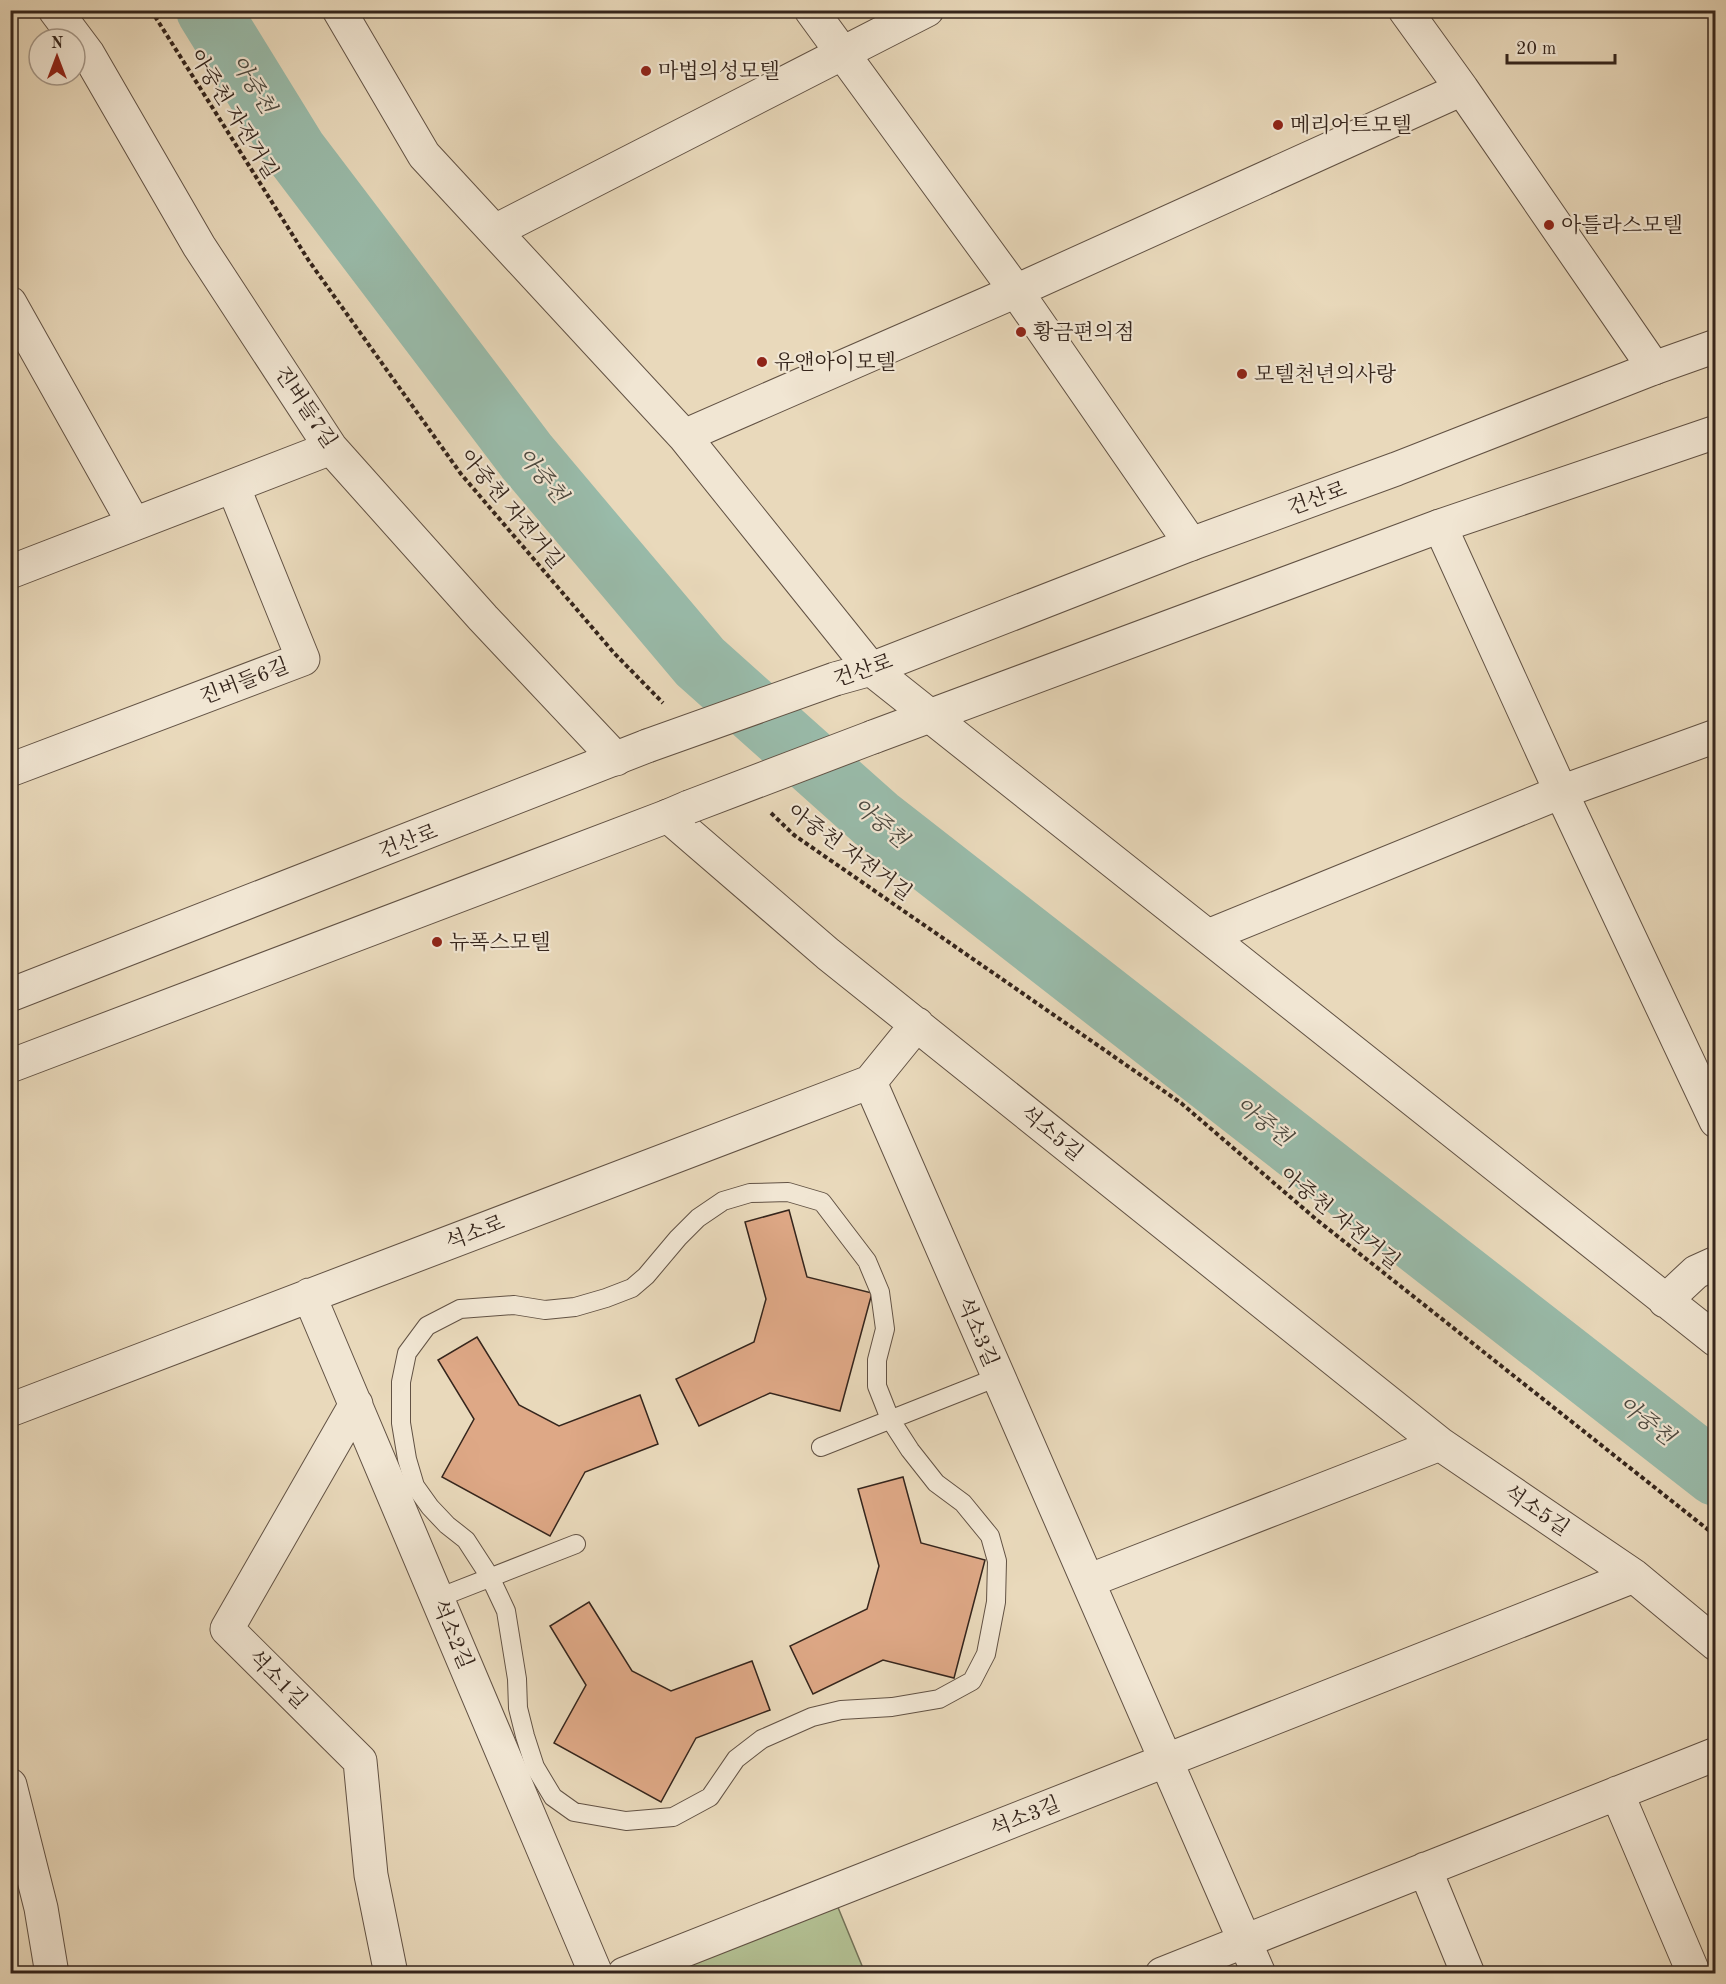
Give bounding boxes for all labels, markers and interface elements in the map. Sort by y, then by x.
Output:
north arrow [27,27,87,87]
scale bar [1507,27,1615,65]
text: N [51,36,64,52]
text: 20 m [1516,40,1556,58]
street label: 아중천 자전거길 [185,45,283,183]
water label: 아중천 [226,51,281,119]
place label: 마법의성모텔 [658,60,780,83]
marker: 마법의성모텔 [639,64,653,78]
place label: 메리어트모텔 [1290,114,1412,137]
marker: 메리어트모텔 [1271,118,1285,132]
place label: 아틀라스모텔 [1561,214,1683,237]
marker: 아틀라스모텔 [1542,218,1556,232]
place label: 황금편의점 [1033,321,1134,344]
marker: 황금편의점 [1014,325,1028,339]
place label: 유앤아이모텔 [774,351,896,374]
marker: 유앤아이모텔 [755,355,769,369]
street label: 진버들7길 [270,362,341,452]
place label: 모텔천년의사랑 [1254,363,1397,386]
marker: 모텔천년의사랑 [1235,367,1249,381]
water label: 아중천 [513,444,573,509]
street label: 아중천 자전거길 [455,445,568,573]
street label: 건산로 [1285,477,1350,520]
street label: 건산로 [831,650,896,691]
street label: 진버들6길 [196,654,292,709]
water label: 아중천 [848,793,914,854]
street label: 아중천 자전거길 [783,800,916,905]
street label: 건산로 [376,820,441,863]
place label: 뉴폭스모텔 [449,931,550,954]
marker: 뉴폭스모텔 [430,935,444,949]
water label: 아중천 [1231,1093,1297,1152]
street label: 석소5길 [1016,1101,1087,1165]
street label: 아중천 자전거길 [1275,1163,1404,1274]
street label: 석소로 [443,1211,508,1254]
street label: 석소3길 [953,1294,1002,1370]
water label: 아중천 [1614,1392,1680,1451]
street label: 석소5길 [1500,1480,1573,1540]
street label: 석소2길 [428,1596,477,1672]
street label: 석소1길 [244,1645,312,1713]
street label: 석소3길 [987,1792,1063,1841]

